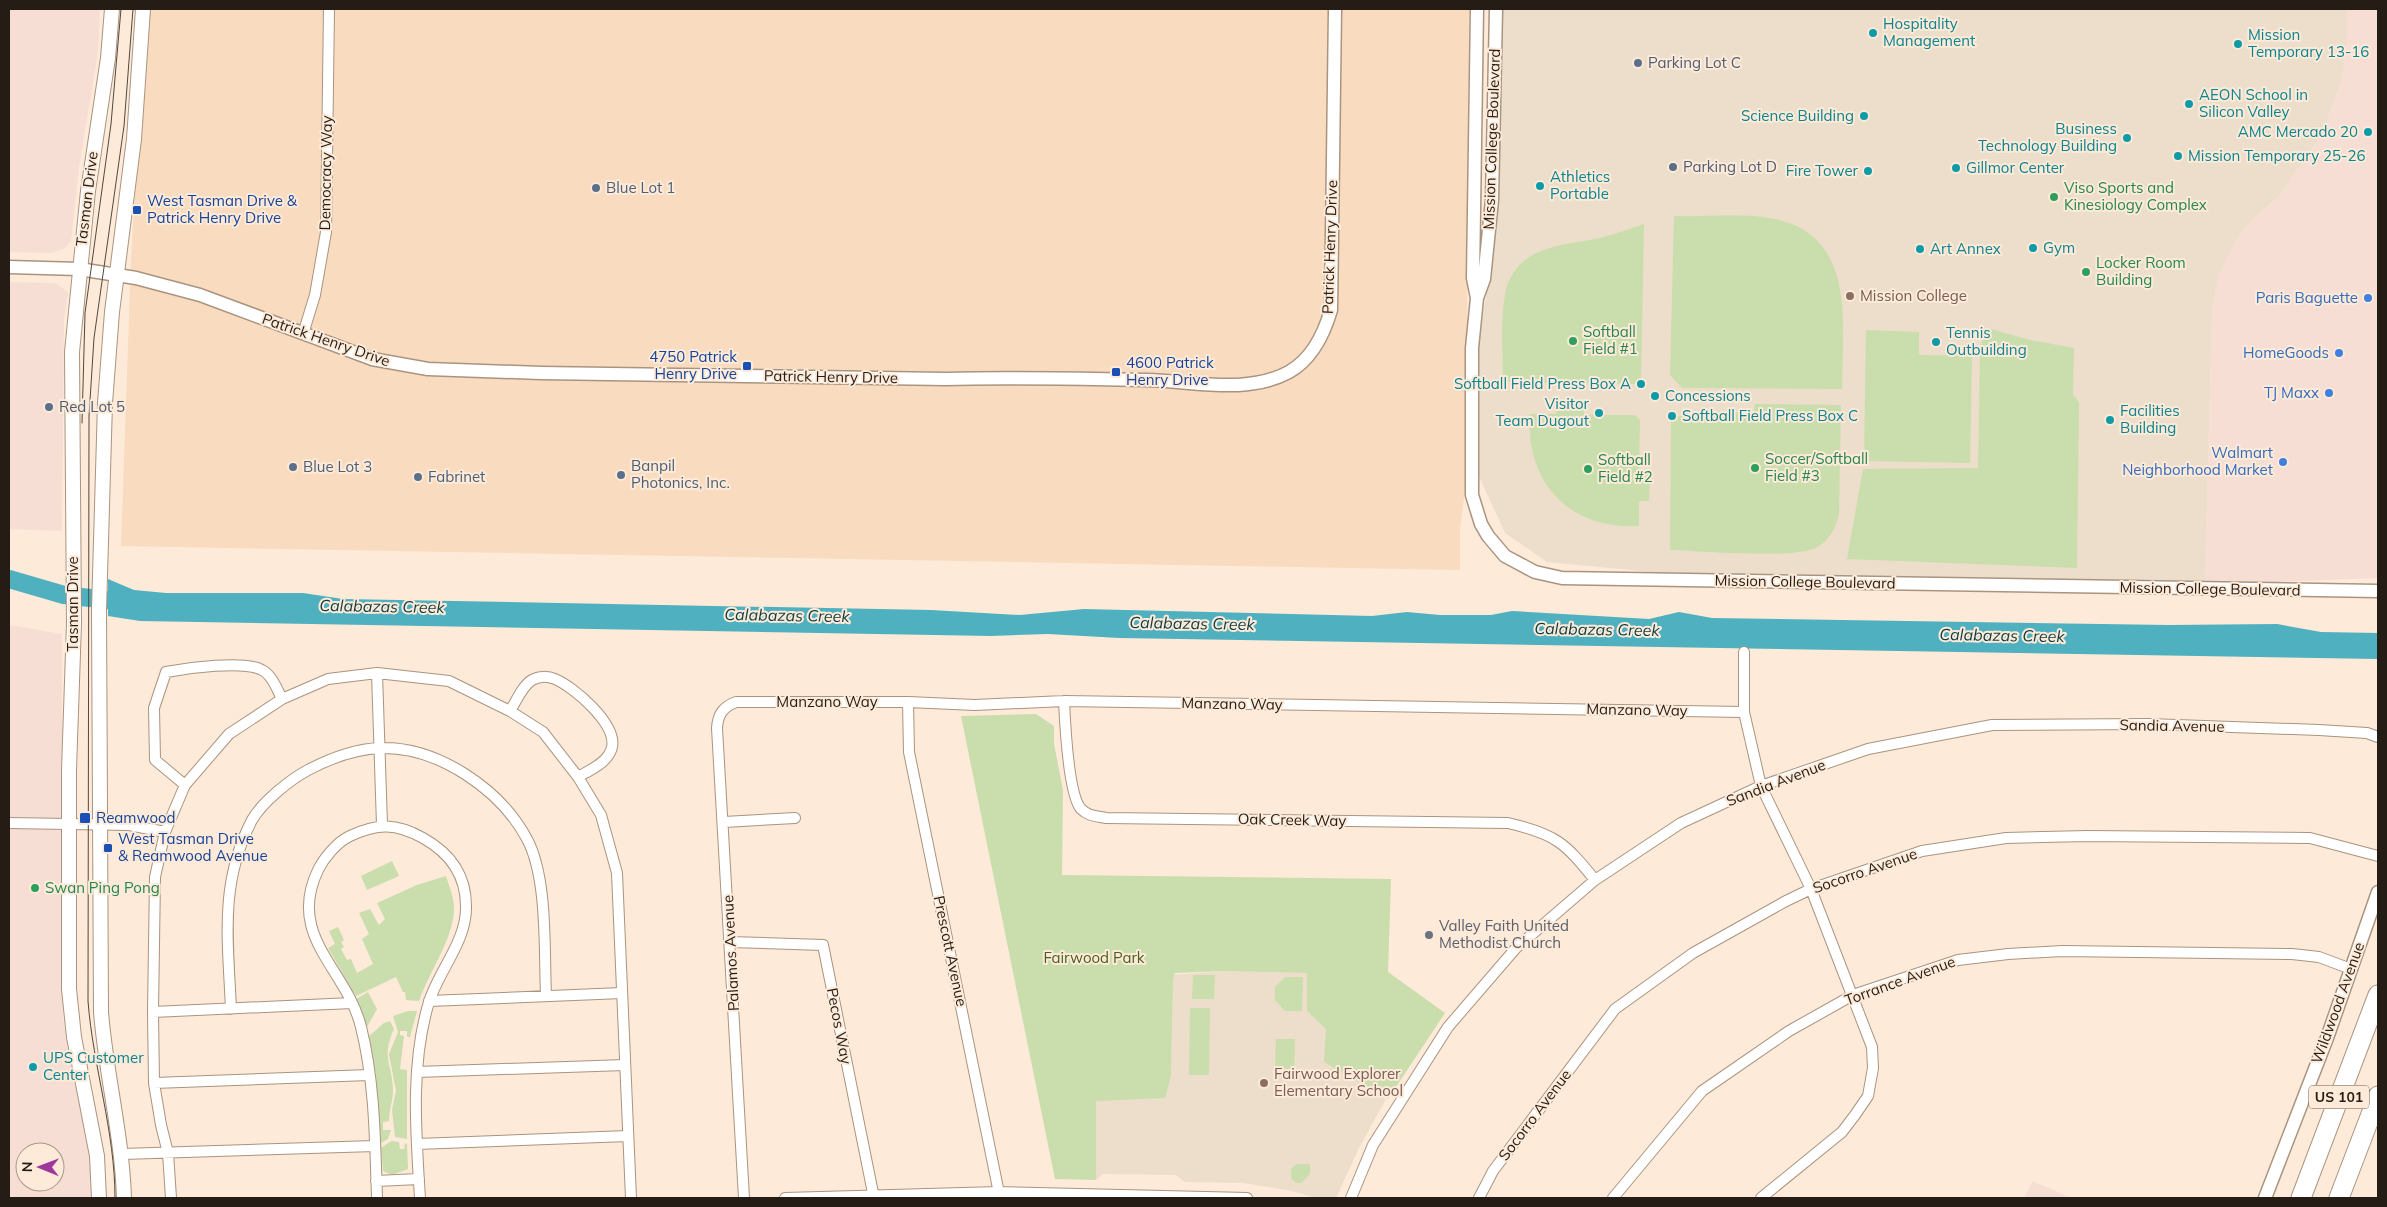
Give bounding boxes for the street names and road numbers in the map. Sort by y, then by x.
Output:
street label: Mission College Boulevard [1479,48,1504,230]
street label: Democracy Way [315,115,336,231]
street label: Tasman Drive [71,150,102,247]
street label: Patrick Henry Drive [1318,180,1341,314]
street label: Patrick Henry Drive [260,309,393,370]
street label: Patrick Henry Drive [764,366,898,387]
street label: Tasman Drive [63,556,82,652]
street label: Mission College Boulevard [1714,570,1896,593]
street label: Mission College Boulevard [2119,577,2301,600]
street label: Manzano Way [776,692,878,711]
street label: Manzano Way [1181,693,1283,714]
street label: Manzano Way [1586,699,1688,720]
street label: Sandia Avenue [2119,715,2225,736]
street label: Sandia Avenue [1723,755,1828,810]
street label: Oak Creek Way [1238,809,1346,830]
street label: Socorro Avenue [1810,844,1920,897]
street label: Palamos Avenue [718,894,743,1012]
street label: Prescott Avenue [929,894,972,1008]
street label: Wildwood Avenue [2307,939,2368,1066]
street label: Torrance Avenue [1842,952,1958,1009]
street label: Pecos Way [823,986,856,1066]
street label: Socorro Avenue [1494,1065,1575,1164]
road number: US 101 [2309,1086,2369,1108]

